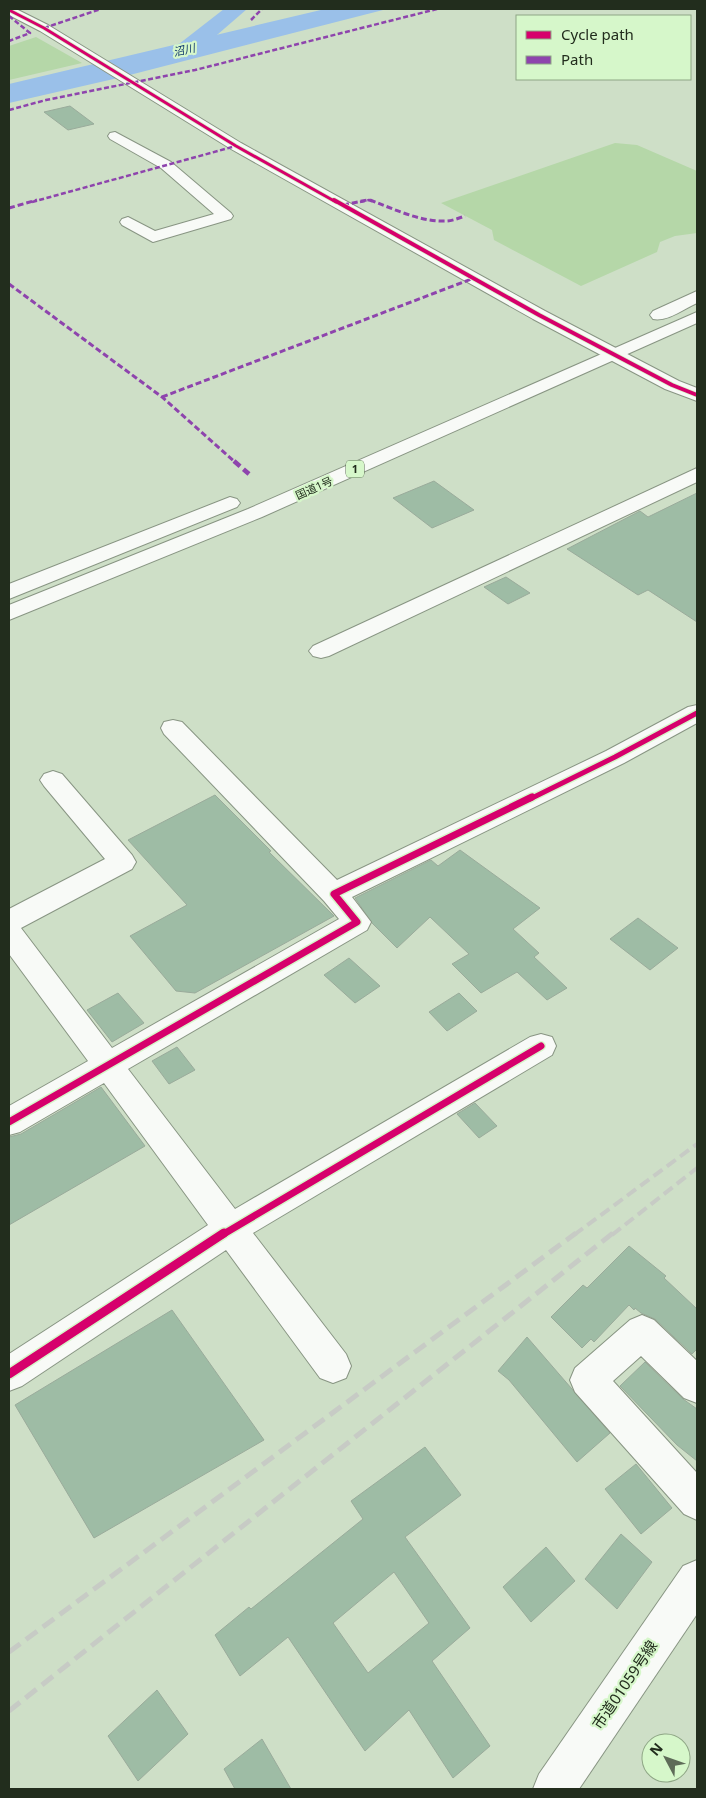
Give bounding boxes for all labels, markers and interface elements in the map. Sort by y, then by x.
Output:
legend [516,15,691,80]
text: Cycle path [561,24,634,44]
water label: 沼川 [171,40,197,59]
text: Path [561,49,593,69]
road number: 1 [346,460,364,478]
street label: 国道1号 [293,473,335,502]
street label: 市道01059号線 [587,1636,661,1733]
north arrow [641,1733,691,1783]
text: N [645,1739,667,1760]

